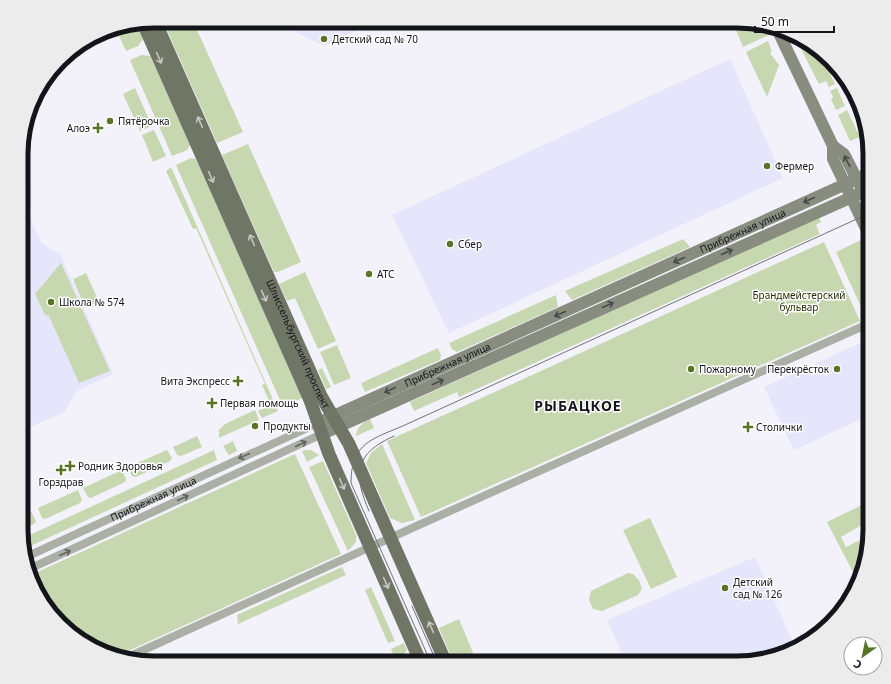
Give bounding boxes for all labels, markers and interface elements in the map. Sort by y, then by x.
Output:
scale bar [755,8,834,34]
text: 50 m [761,13,789,30]
place label: Детский сад № 70 [332,32,418,46]
marker: Детский сад № 70 [319,34,329,44]
one-way arrow [156,52,163,64]
place label: Пятёрочка [118,114,170,128]
marker: Пятёрочка [105,116,115,126]
one-way arrow [196,116,203,128]
place label: Алоэ [67,121,90,135]
marker: Алоэ [93,123,103,133]
one-way arrow [843,155,850,167]
place label: Фермер [775,159,814,173]
marker: Фермер [762,161,772,171]
one-way arrow [208,171,216,183]
one-way arrow [804,197,816,204]
street label: Прибрежная улица [697,205,788,256]
one-way arrow [248,235,256,247]
place label: Сбер [458,237,482,251]
marker: Сбер [445,239,455,249]
one-way arrow [720,248,732,255]
one-way arrow [673,257,685,265]
place label: АТС [377,267,394,281]
marker: АТС [364,269,374,279]
street label: Шлиссельбургский проспект [263,277,334,411]
park label: Брандмейстерский бульвар [752,288,846,314]
one-way arrow [261,290,268,302]
place label: Школа № 574 [59,295,125,309]
marker: Школа № 574 [46,297,56,307]
one-way arrow [601,301,613,309]
one-way arrow [555,311,567,318]
street label: Прибрежная улица [402,339,493,390]
place label: Пожарному [699,362,757,376]
place label: Перекрёсток [767,362,830,376]
marker: Пожарному [686,364,696,374]
marker: Перекрёсток [832,364,842,374]
place label: Вита Экспресс [161,374,230,388]
marker: Вита Экспресс [233,376,243,386]
one-way arrow [432,378,444,385]
one-way arrow [385,386,397,394]
place label: Первая помощь [220,396,299,410]
district label: РЫБАЦКОЕ [534,396,622,415]
marker: Первая помощь [207,398,217,408]
place label: Продукты [263,419,311,433]
place label: Столички [756,420,802,434]
marker: Продукты [250,421,260,431]
marker: Столички [743,422,753,432]
one-way arrow [295,440,307,447]
one-way arrow [239,453,251,460]
place label: Родник Здоровья [78,459,163,473]
marker: Родник Здоровья [65,461,75,471]
marker: Горздрав [56,465,66,475]
street label: Прибрежная улица [108,473,198,524]
place label: Горздрав [39,475,84,489]
one-way arrow [339,477,346,489]
one-way arrow [176,494,188,501]
one-way arrow [58,548,70,556]
place label: Детский сад № 126 [733,575,782,601]
one-way arrow [383,576,390,588]
marker: Детский сад № 126 [720,583,730,593]
one-way arrow [426,622,434,634]
north arrow [843,636,883,676]
text: С [850,657,864,673]

